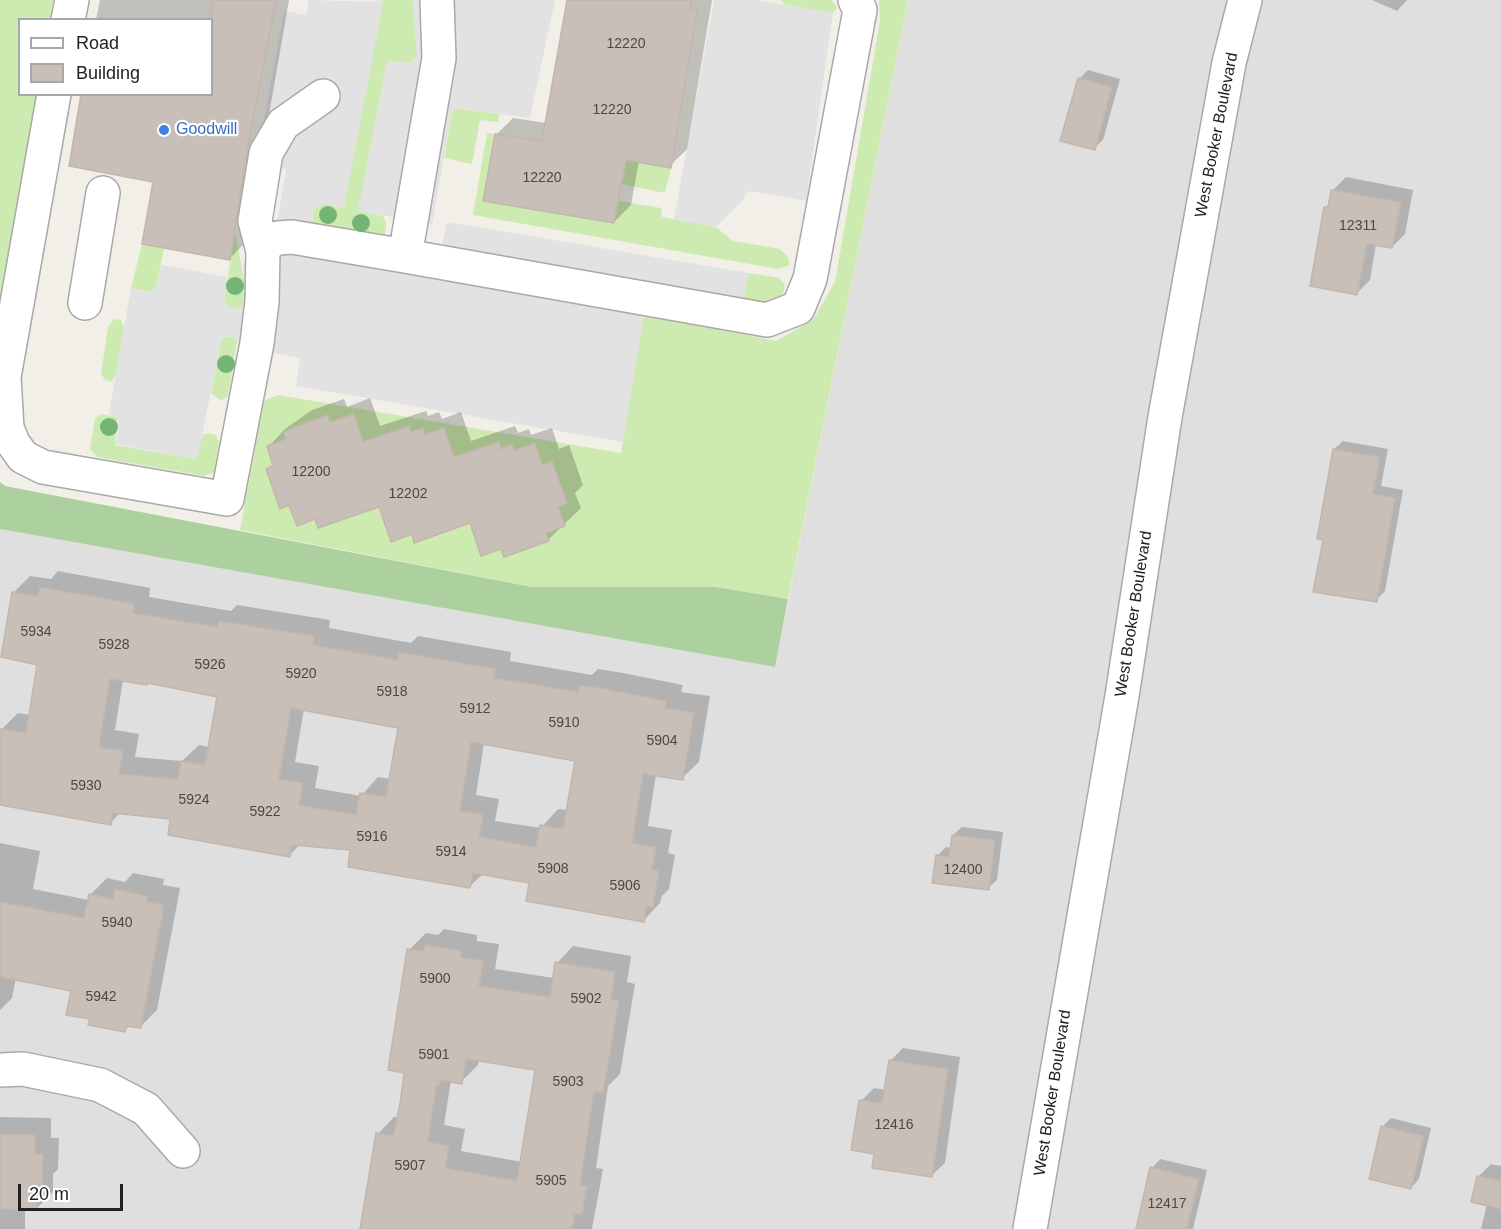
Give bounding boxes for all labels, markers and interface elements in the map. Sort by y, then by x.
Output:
legend [18,18,213,96]
text: Road [76,33,119,53]
house number: 12220 [607,36,645,52]
street label: West Booker Boulevard [1192,51,1242,219]
text: Building [76,63,140,83]
house number: 12220 [593,102,631,118]
place label: Goodwill [176,120,237,140]
marker: Goodwill [157,123,171,137]
house number: 12220 [523,170,561,186]
house number: 12311 [1339,218,1377,234]
house number: 12200 [292,464,330,480]
house number: 12202 [389,486,427,502]
street label: West Booker Boulevard [1111,530,1157,698]
house number: 5934 [20,624,52,640]
house number: 5928 [98,637,130,653]
house number: 5926 [194,657,226,673]
house number: 5920 [285,666,317,682]
house number: 5918 [376,684,408,700]
house number: 5912 [459,701,491,717]
house number: 5910 [548,715,580,731]
house number: 5904 [646,733,678,749]
house number: 5930 [70,778,102,794]
house number: 5924 [178,792,210,808]
house number: 5922 [249,804,281,820]
house number: 5916 [356,829,388,845]
house number: 5914 [435,844,467,860]
house number: 5908 [537,861,569,877]
house number: 12400 [944,862,982,878]
house number: 5906 [609,878,641,894]
house number: 5940 [101,915,133,931]
house number: 5900 [419,971,451,987]
house number: 5942 [85,989,117,1005]
house number: 5902 [570,991,602,1007]
street label: West Booker Boulevard [1030,1009,1076,1177]
house number: 5901 [418,1047,450,1063]
house number: 5903 [552,1074,584,1090]
house number: 12416 [875,1117,913,1133]
house number: 5907 [394,1158,426,1174]
scale bar [21,1172,126,1210]
house number: 5905 [535,1173,567,1189]
text: 20 m [29,1184,69,1204]
house number: 12417 [1148,1196,1186,1212]

